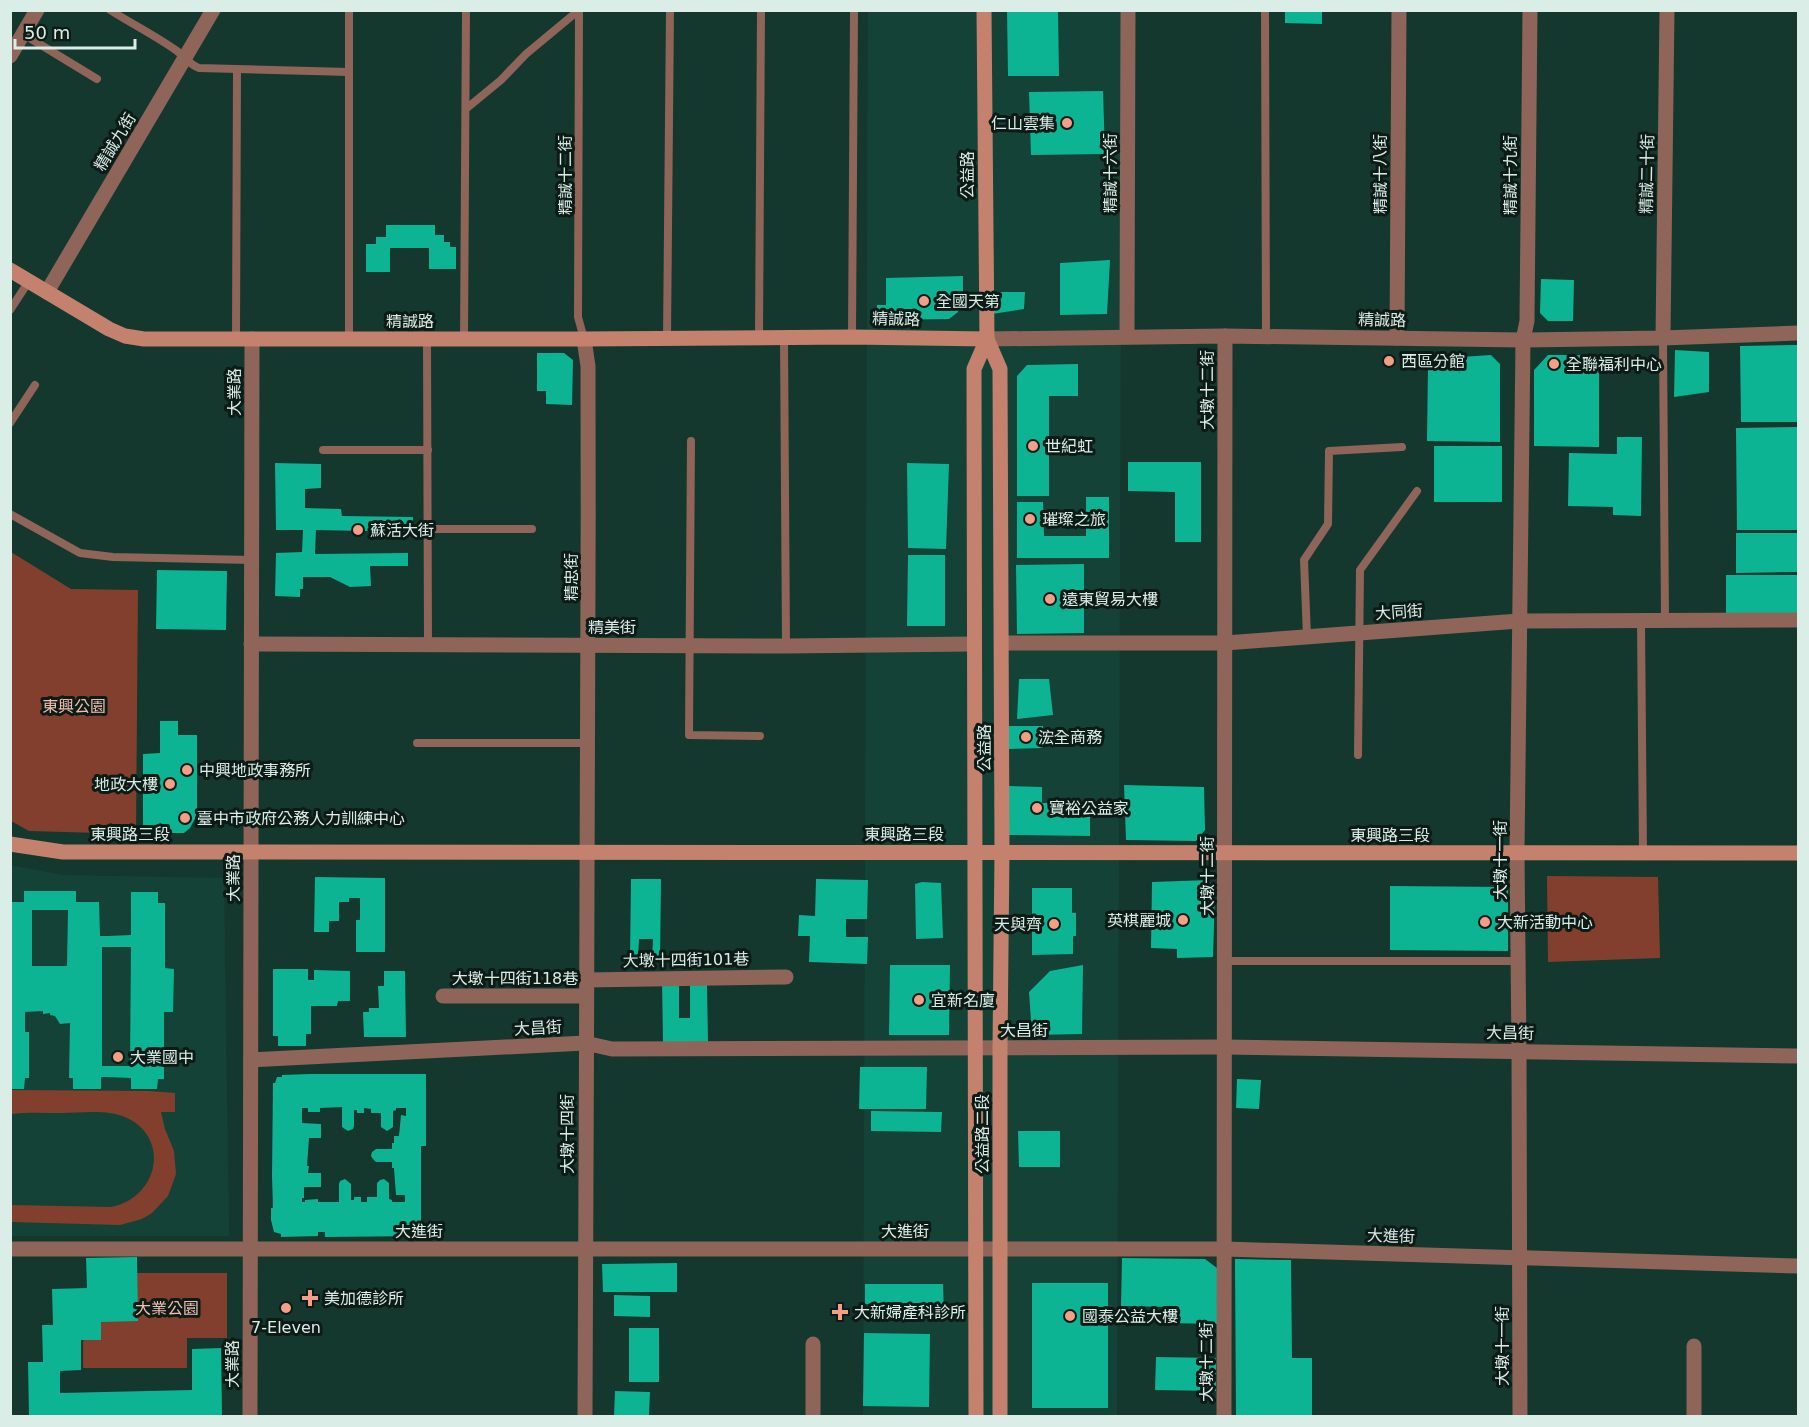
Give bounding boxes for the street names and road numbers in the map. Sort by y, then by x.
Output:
street label: 精誠九街 [90,110,140,174]
street label: 精誠十六街 [1101,133,1120,213]
street label: 精誠十八街 [1371,134,1390,214]
street label: 精誠二十街 [1637,134,1657,214]
street label: 精誠十二街 [556,135,575,215]
street label: 精誠十九街 [1501,135,1520,215]
street label: 公益路 [958,151,977,199]
street label: 精誠路 [872,309,920,329]
street label: 精誠路 [1358,310,1406,330]
street label: 精誠路 [386,312,434,331]
street label: 大墩十二街 [1198,350,1217,430]
street label: 大業路 [225,368,244,416]
street label: 精忠街 [562,553,581,601]
street label: 大同街 [1374,601,1424,623]
street label: 精美街 [588,618,636,637]
street label: 公益路 [975,724,994,772]
street label: 大墩十一街 [1491,820,1510,900]
street label: 東興路三段 [90,825,170,844]
street label: 東興路三段 [864,825,944,844]
street label: 東興路三段 [1350,826,1430,845]
street label: 大墩十二街 [1198,836,1217,916]
street label: 大業路 [224,854,243,902]
street label: 大墩十四街101巷 [623,949,749,971]
street label: 大墩十四街118巷 [452,969,578,988]
street label: 大昌街 [514,1017,562,1039]
street label: 大昌街 [1000,1021,1048,1040]
street label: 大昌街 [1486,1023,1534,1043]
street label: 大墩十四街 [558,1094,577,1174]
street label: 公益路二段 [973,1094,992,1174]
street label: 大進街 [395,1222,443,1241]
street label: 大進街 [881,1222,929,1241]
street label: 大進街 [1367,1226,1415,1246]
street label: 大墩十一街 [1493,1306,1512,1386]
street label: 大墩十二街 [1197,1322,1216,1402]
street label: 大業路 [223,1340,242,1388]

